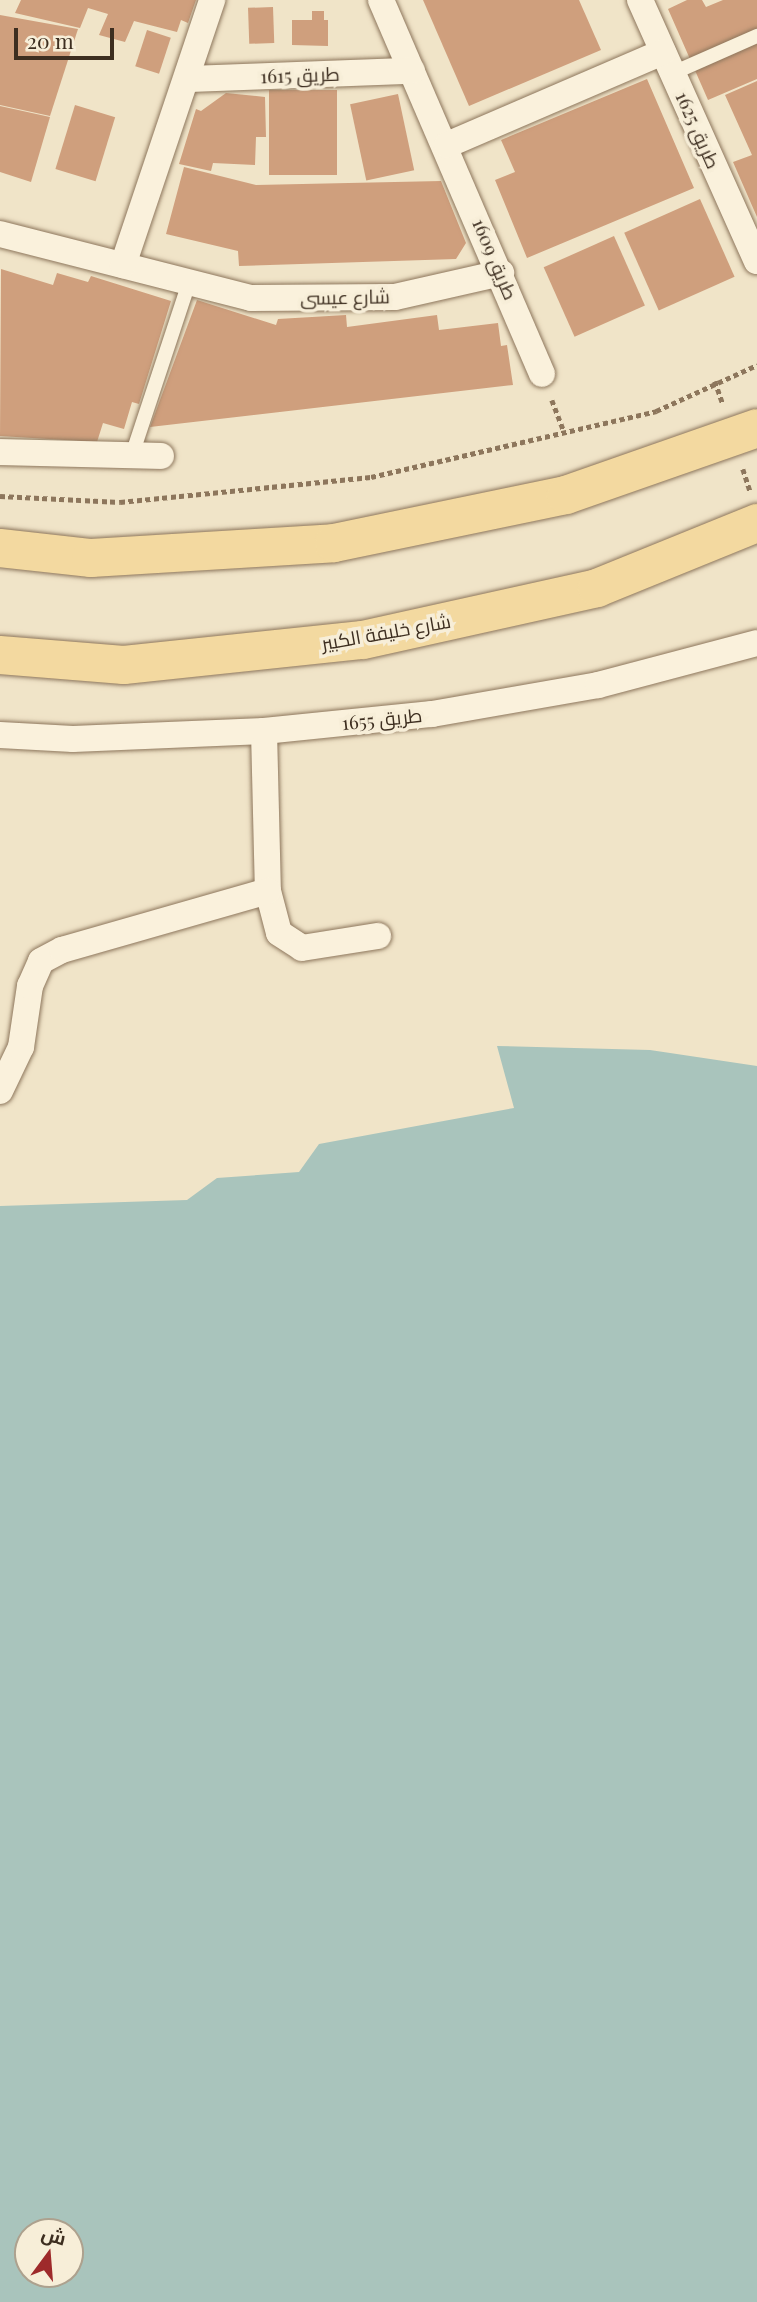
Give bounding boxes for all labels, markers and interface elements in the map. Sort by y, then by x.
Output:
scale bar [18,14,117,58]
text: 20 m [27,26,74,54]
street label: طريق 1615 [260,62,340,88]
street label: طريق 1625 [671,88,725,172]
street label: طريق 1609 [468,215,522,303]
street label: شارع عيسى [300,285,390,309]
street label: شارع خليفة الكبير [319,609,453,655]
street label: طريق 1655 [341,703,423,735]
north arrow [14,2218,84,2288]
text: ش [39,2219,70,2251]

